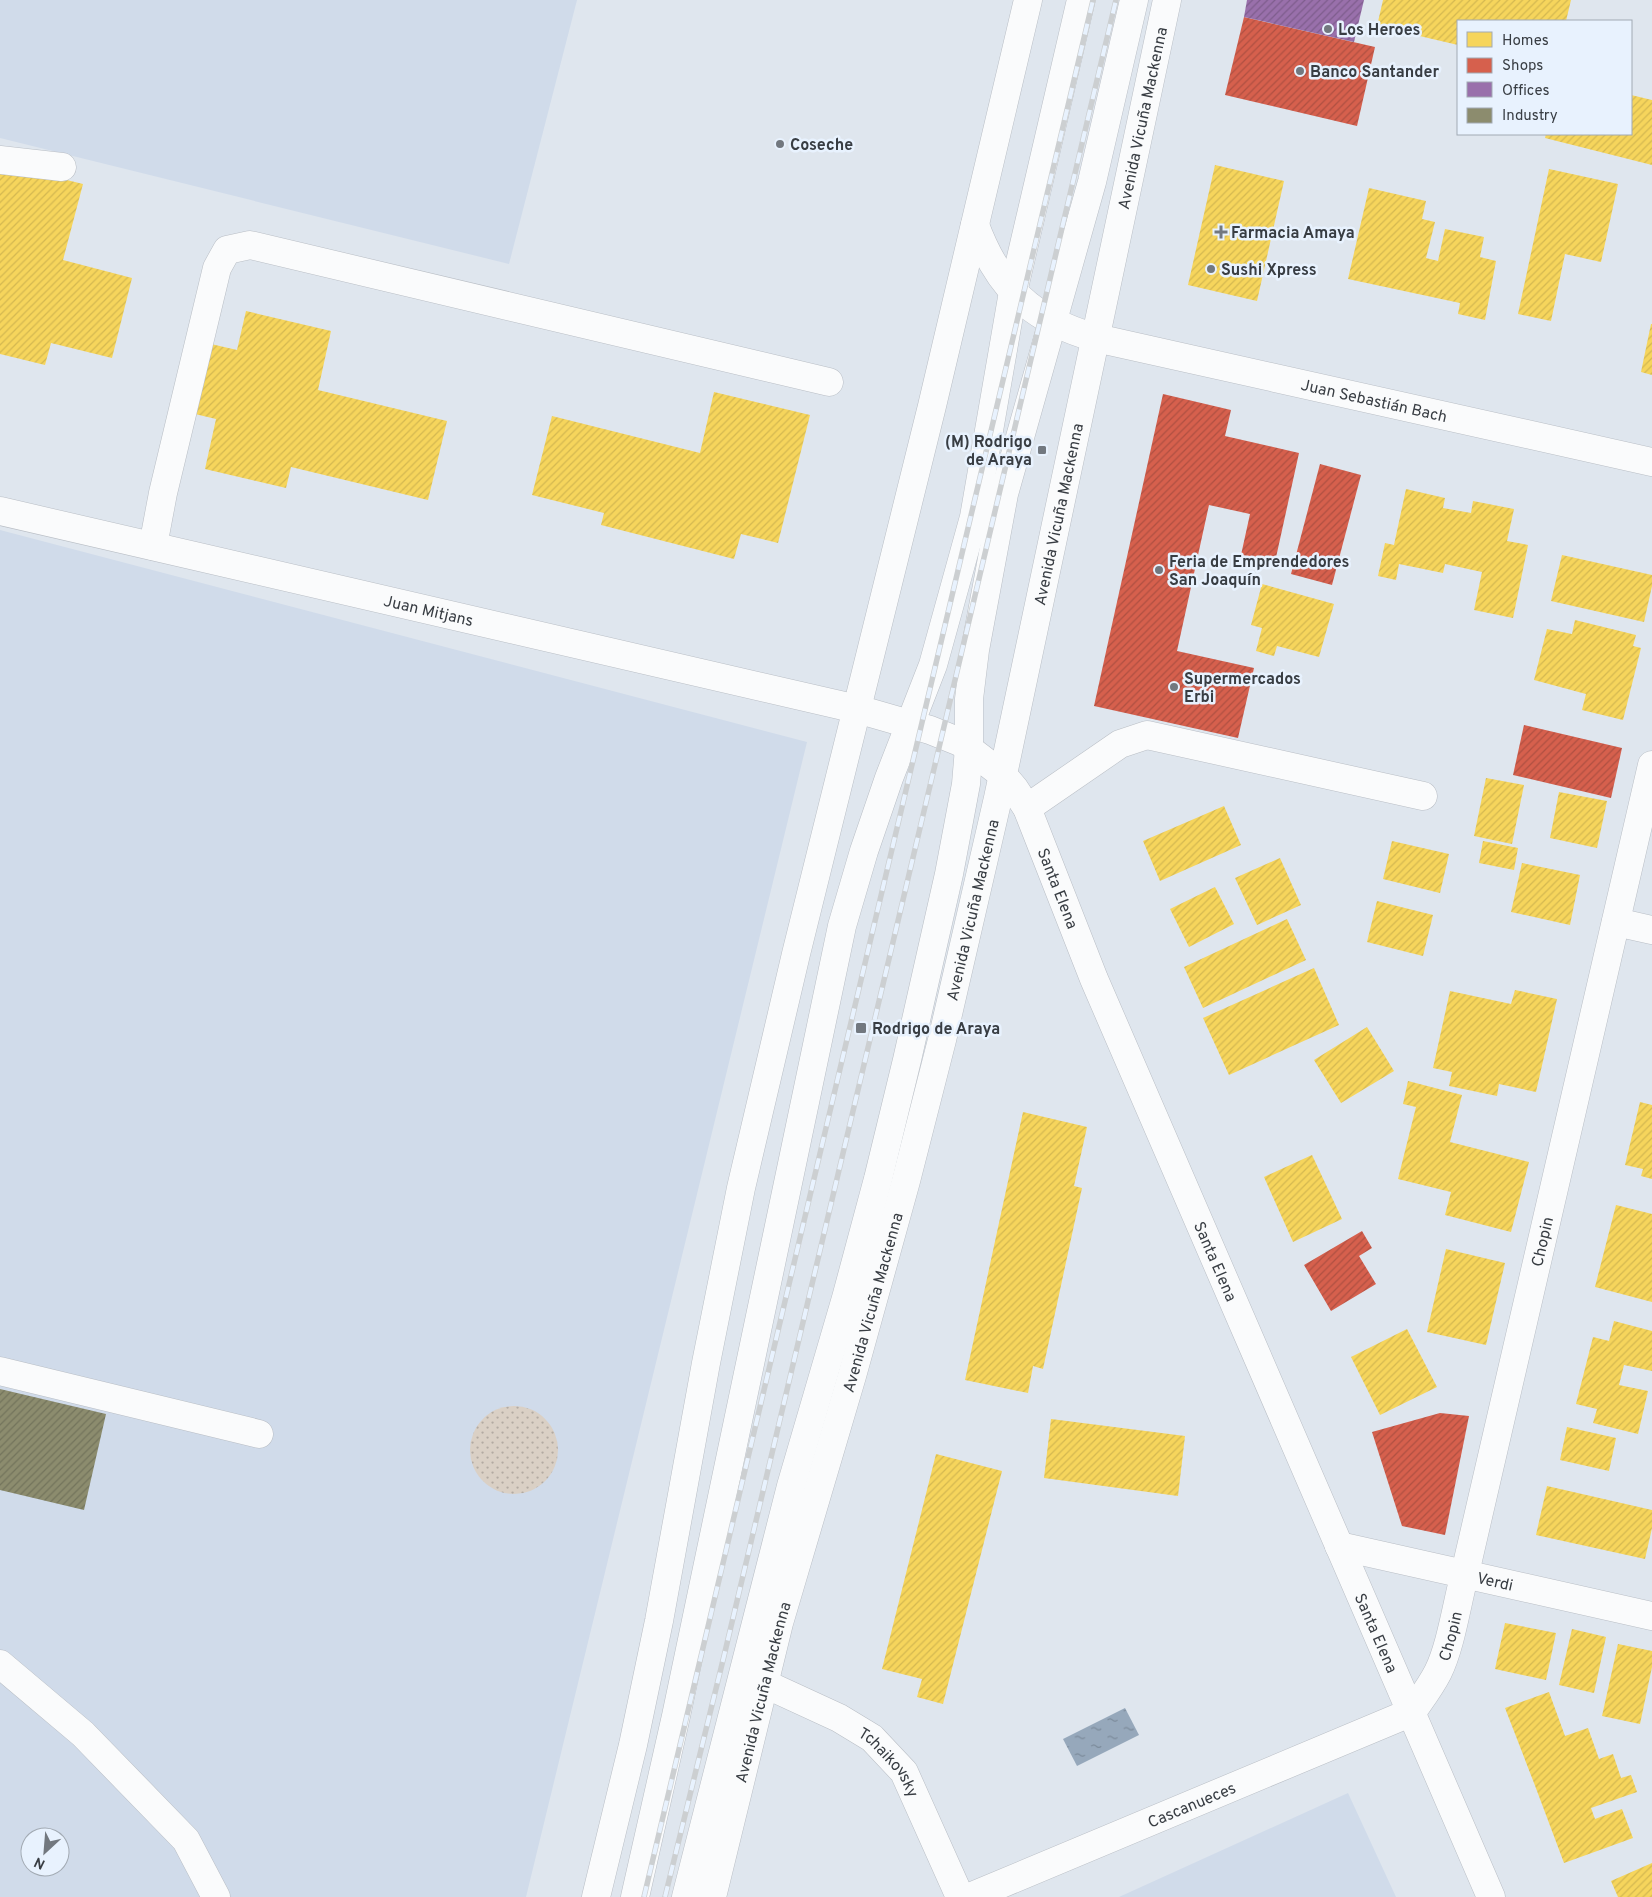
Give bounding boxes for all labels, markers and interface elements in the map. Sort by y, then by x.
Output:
legend [1457,20,1632,135]
place label: Los Heroes [1338,21,1421,41]
marker: Los Heroes [1322,23,1334,35]
street label: Avenida Vicuña Mackenna [1115,25,1173,211]
text: Homes [1502,32,1549,51]
text: Shops [1502,57,1543,76]
place label: Banco Santander [1310,63,1439,83]
marker: Banco Santander [1294,65,1306,77]
text: Offices [1502,82,1549,101]
text: Industry [1502,107,1558,126]
place label: Coseche [790,136,853,156]
marker: Coseche [774,138,786,150]
place label: Farmacia Amaya [1231,224,1355,244]
marker: Farmacia Amaya [1215,226,1227,238]
place label: Sushi Xpress [1221,261,1317,281]
marker: Sushi Xpress [1205,263,1217,275]
street label: Juan Sebastián Bach [1299,376,1449,428]
street label: Avenida Vicuña Mackenna [1031,422,1089,608]
place label: (M) Rodrigo de Araya [945,433,1032,471]
marker: (M) Rodrigo de Araya [1036,444,1048,456]
place label: Feria de Emprendedores San Joaquín [1169,553,1350,591]
marker: Feria de Emprendedores San Joaquín [1153,564,1165,576]
street label: Juan Mitjans [381,592,475,632]
place label: Supermercados Erbi [1184,670,1301,708]
marker: Supermercados Erbi [1168,681,1180,693]
street label: Avenida Vicuña Mackenna [943,818,1005,1003]
street label: Santa Elena [1032,846,1081,932]
place label: Rodrigo de Araya [872,1020,1000,1040]
marker: Rodrigo de Araya [854,1021,868,1035]
street label: Avenida Vicuña Mackenna [840,1211,909,1395]
street label: Chopin [1528,1215,1559,1269]
street label: Santa Elena [1188,1219,1240,1305]
street label: Verdi [1475,1569,1515,1597]
street label: Santa Elena [1349,1591,1401,1677]
street label: Avenida Vicuña Mackenna [732,1600,797,1785]
street label: Chopin [1435,1610,1468,1664]
street label: Tchaikovsky [854,1724,922,1801]
street label: Cascanueces [1145,1779,1239,1833]
north arrow [20,1827,70,1877]
text: N [32,1852,48,1872]

